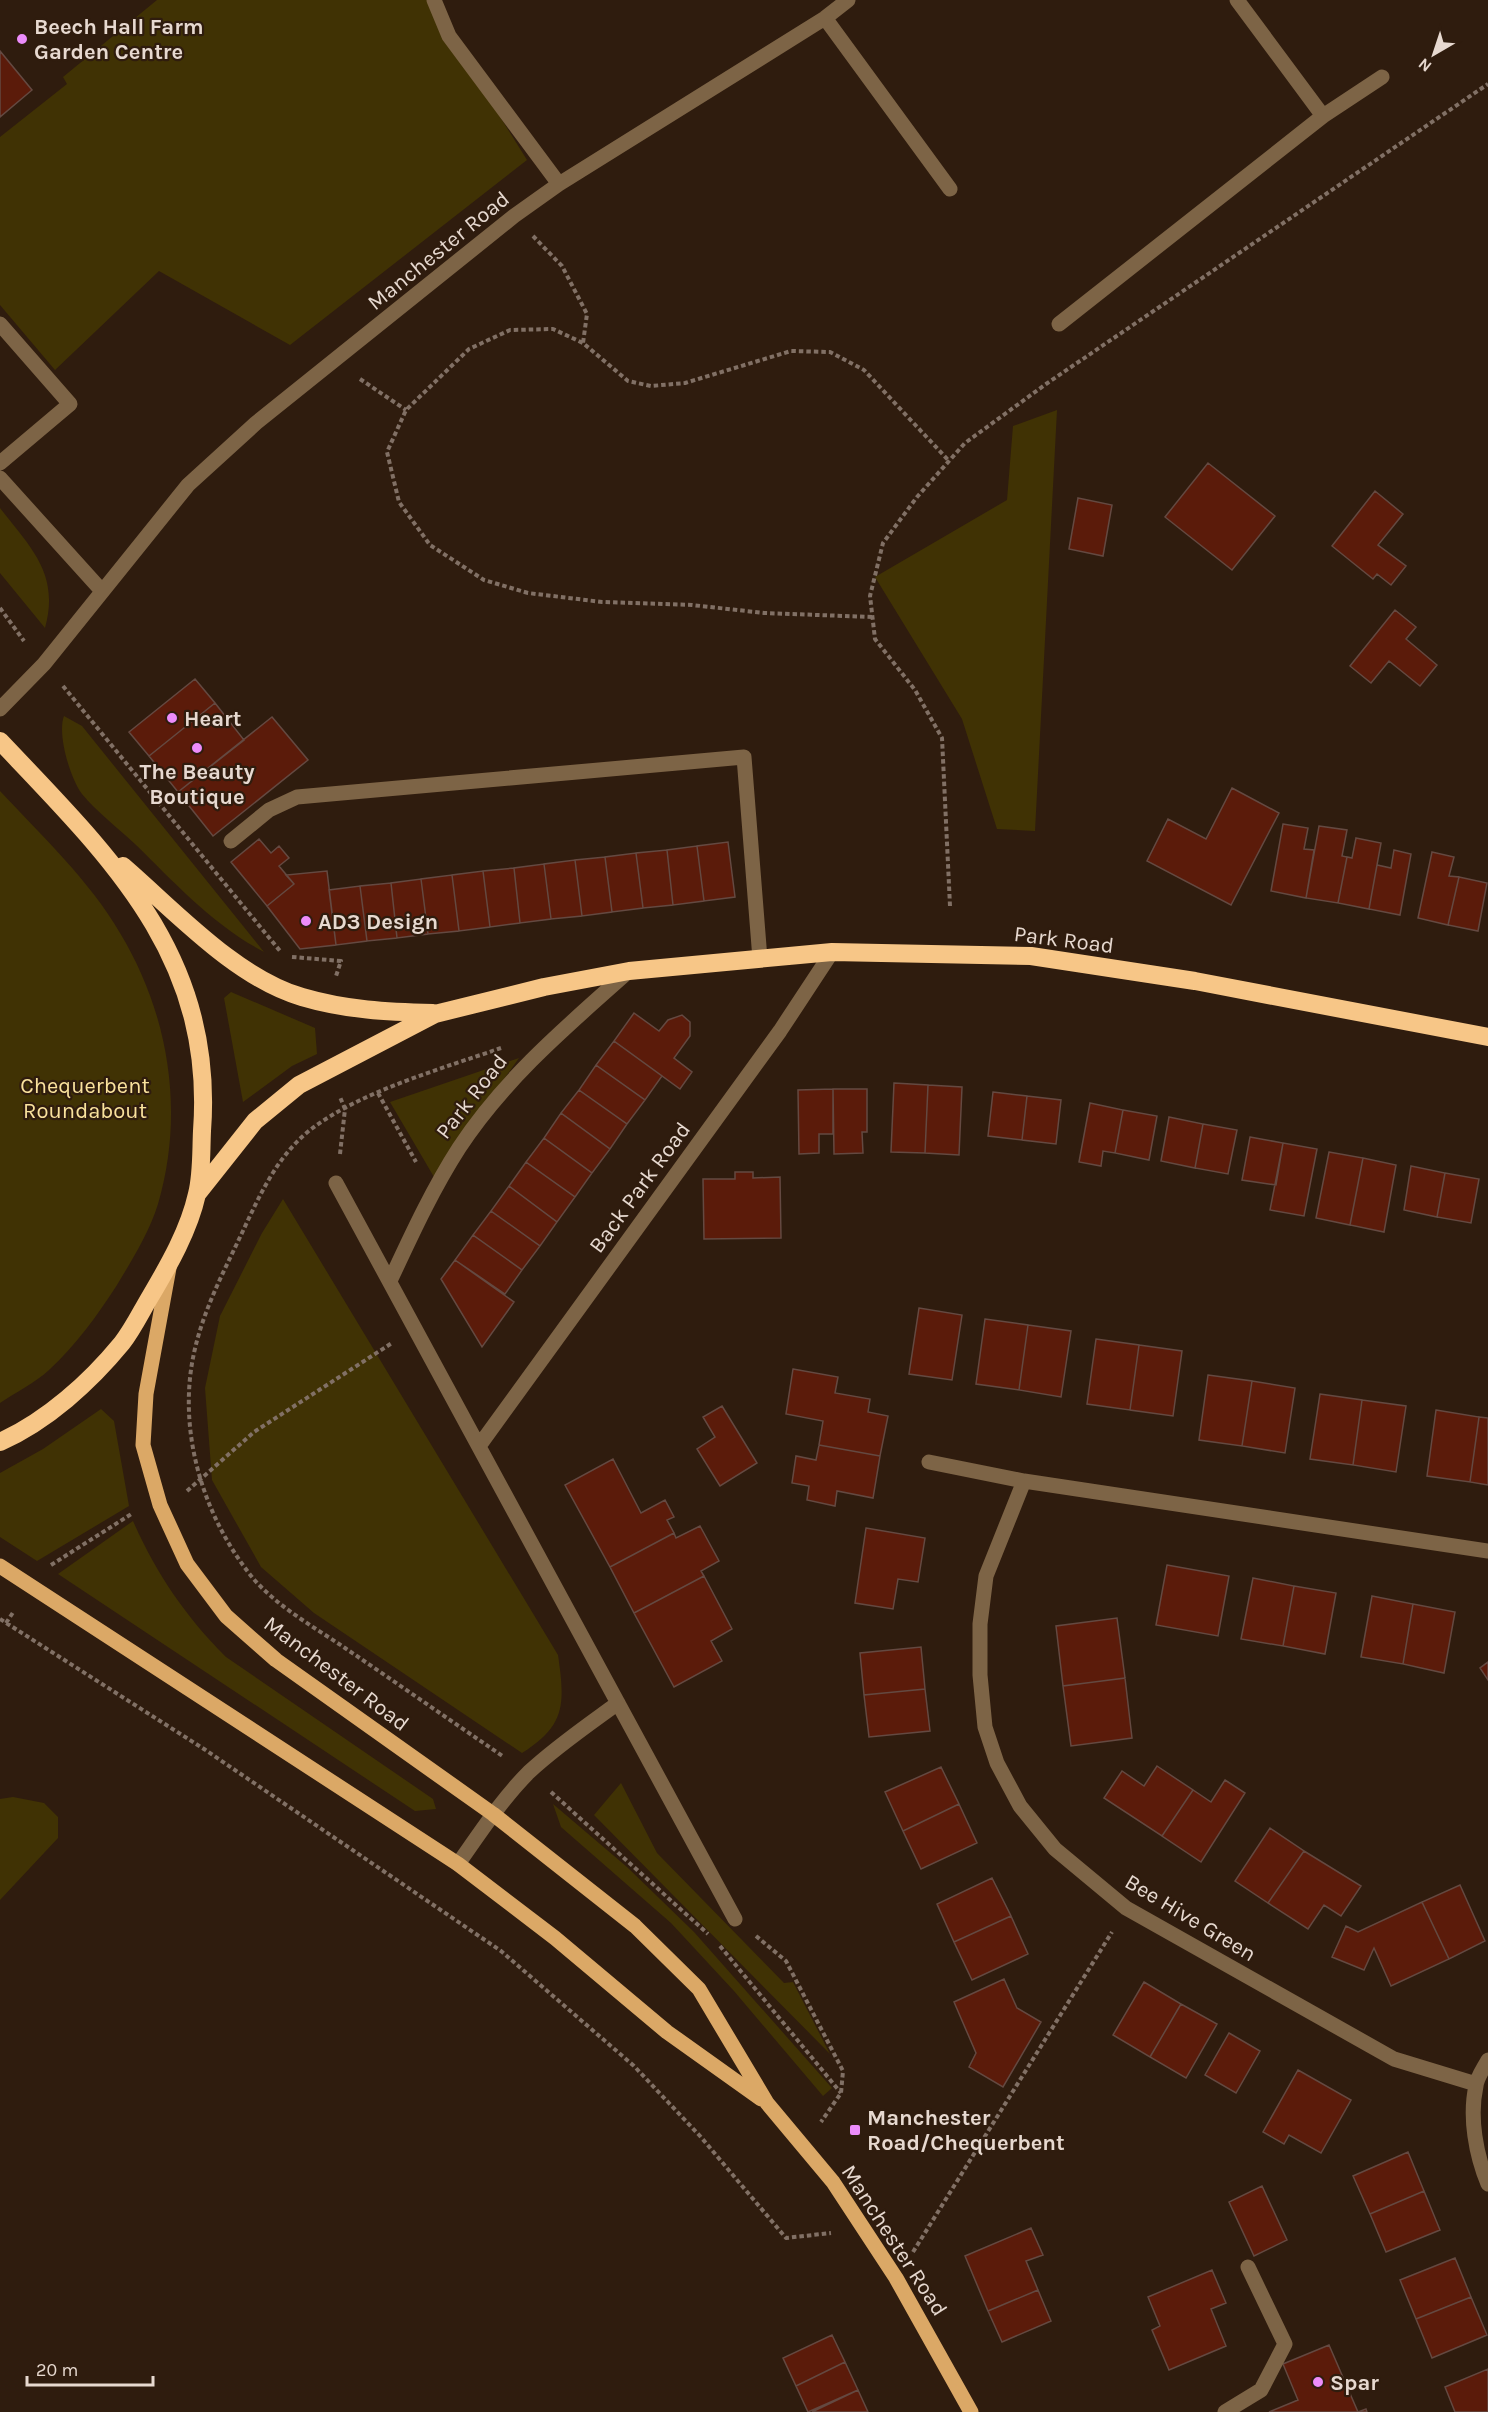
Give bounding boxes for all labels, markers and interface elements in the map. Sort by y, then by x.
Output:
place label: Beech Hall Farm Garden Centre [34,14,204,65]
north arrow [1404,24,1464,84]
marker: Beech Hall Farm Garden Centre [15,32,29,46]
text: N [1414,54,1435,76]
street label: Manchester Road [362,186,515,316]
place label: Heart [184,706,242,732]
marker: Heart [165,711,179,725]
marker: The Beauty Boutique [190,741,204,755]
place label: The Beauty Boutique [140,759,254,810]
place label: AD3 Design [318,909,438,935]
marker: AD3 Design [299,914,313,928]
street label: Park Road [1012,921,1115,959]
street label: Park Road [431,1049,513,1144]
park label: Chequerbent Roundabout [20,1073,150,1124]
street label: Back Park Road [584,1117,696,1258]
street label: Manchester Road [259,1611,414,1737]
street label: Bee Hive Green [1120,1869,1261,1967]
place label: Manchester Road/Chequerbent [867,2105,1065,2156]
marker: Manchester Road/Chequerbent [848,2123,862,2137]
street label: Manchester Road [836,2160,953,2321]
scale bar [27,2349,153,2387]
text: 20 m [36,2359,78,2381]
place label: Spar [1330,2370,1379,2396]
marker: Spar [1311,2375,1325,2389]

